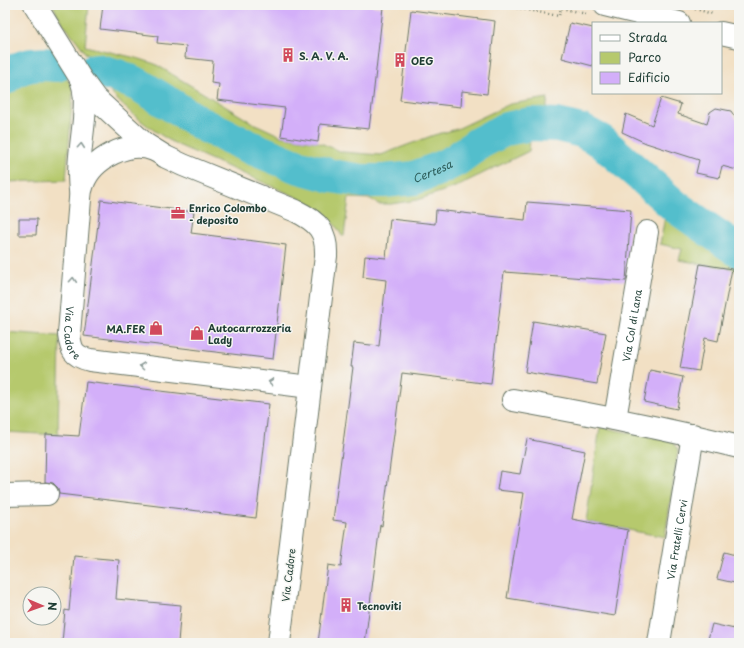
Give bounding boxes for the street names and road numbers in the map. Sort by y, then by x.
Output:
street label: Via Col di Lana [617,287,645,363]
street label: Via Cadore [61,306,84,363]
street label: Via Fratelli Cervi [662,498,690,581]
street label: Via Cadore [277,547,299,603]

